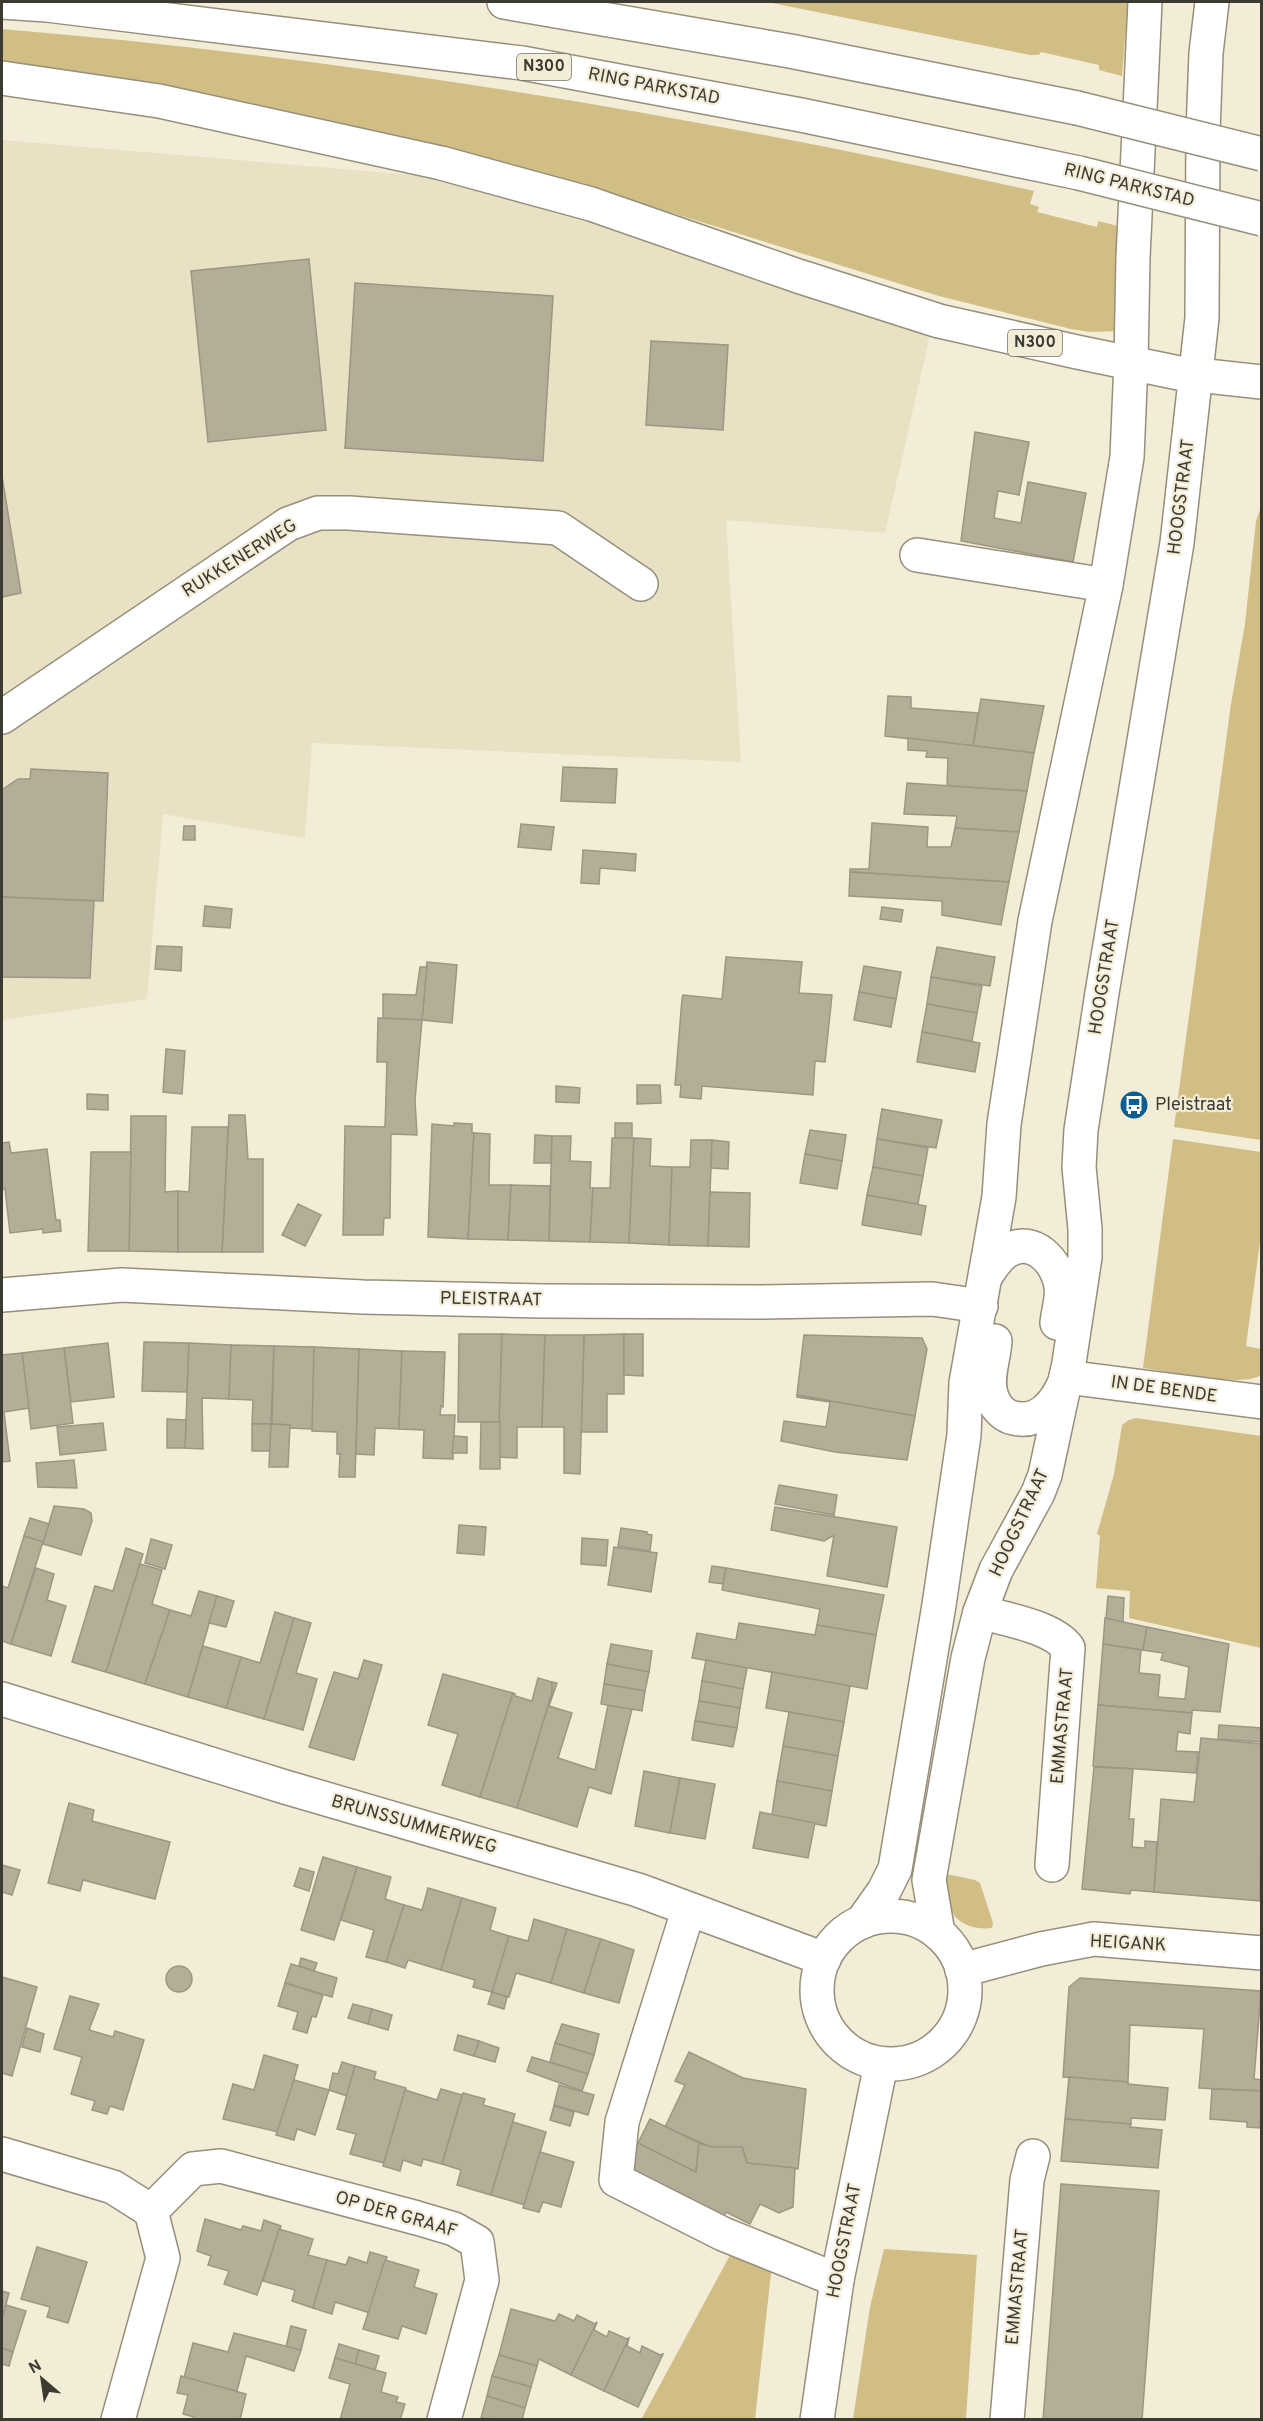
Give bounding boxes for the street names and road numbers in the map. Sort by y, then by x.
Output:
road number: N300 [517,54,571,80]
street label: RING PARKSTAD [586,63,722,111]
street label: RING PARKSTAD [1061,159,1197,213]
road number: N300 [1008,330,1062,356]
street label: HOOGSTRAAT [1163,438,1201,556]
street label: RUKKENERWEG [178,514,302,604]
street label: HOOGSTRAAT [1085,918,1125,1036]
street label: PLEISTRAAT [440,1288,542,1312]
street label: IN DE BENDE [1109,1371,1219,1409]
street label: HOOGSTRAAT [985,1465,1055,1581]
street label: EMMASTRAAT [1046,1667,1080,1785]
street label: BRUNSSUMMERWEG [328,1790,500,1860]
street label: HEIGANK [1089,1931,1167,1957]
street label: HOOGSTRAAT [823,2182,867,2300]
street label: OP DER GRAAF [332,2187,460,2243]
street label: EMMASTRAAT [1001,2228,1035,2346]

